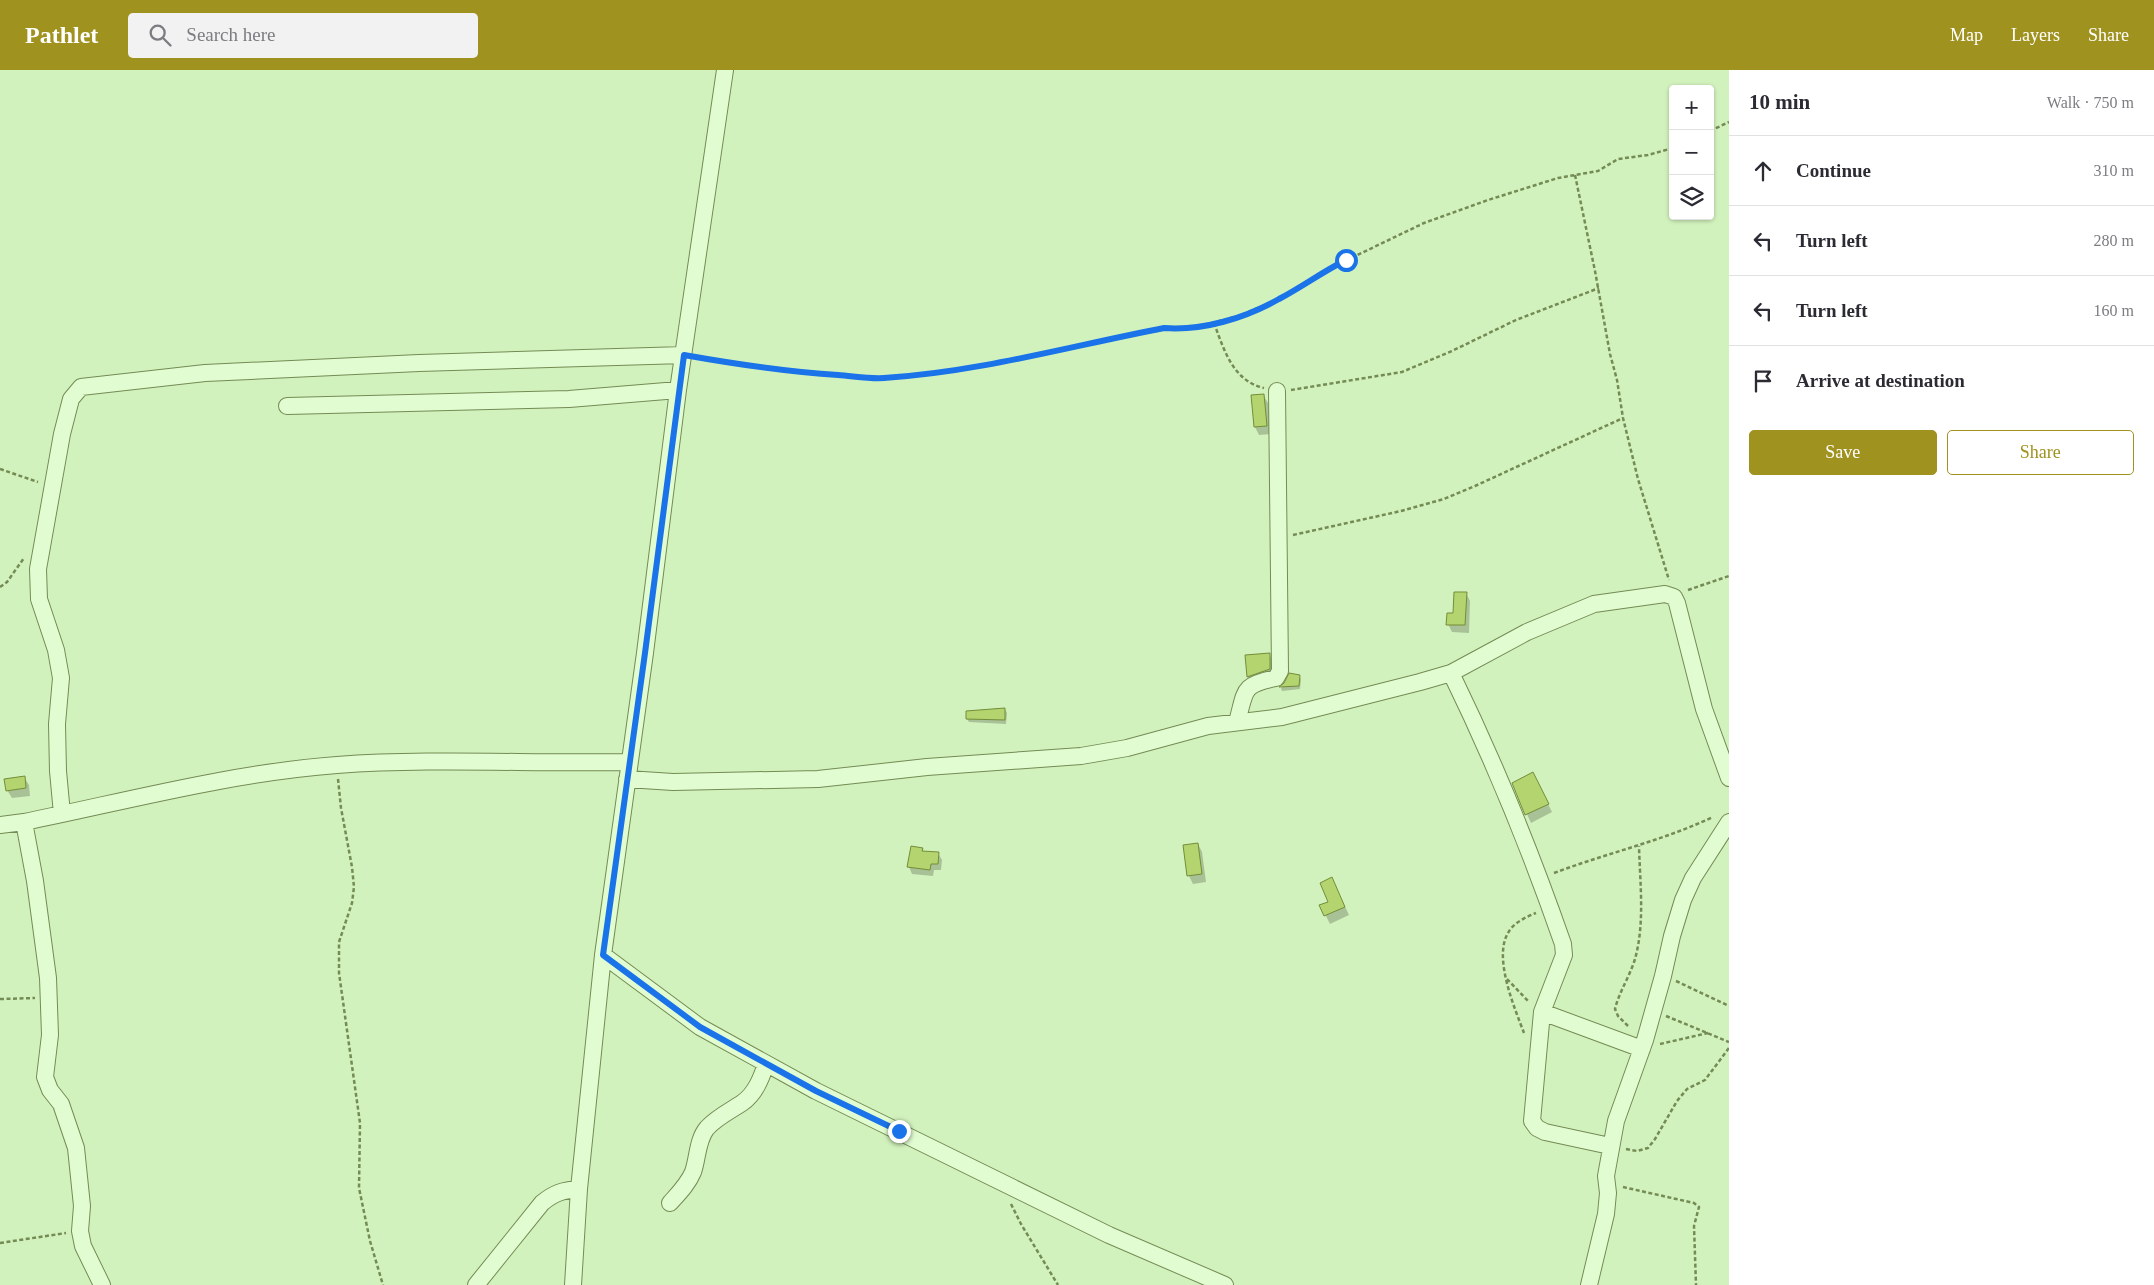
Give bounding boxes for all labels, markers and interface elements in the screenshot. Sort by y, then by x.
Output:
search box [128,13,478,58]
icon: search [146,21,174,49]
text: Pathlet [25,22,98,48]
text: Search here [186,24,275,45]
text: Map [1950,25,1983,45]
text: Layers [2011,25,2060,45]
text: Share [2088,25,2129,45]
map controls [1669,85,1714,220]
button: + [1669,85,1714,130]
text: 10 min [1749,90,1810,114]
text: Walk · 750 m [2047,94,2134,111]
button: − [1669,130,1714,175]
icon: ahead [1749,157,1777,185]
text: Continue [1796,160,1871,181]
text: 310 m [2094,162,2134,179]
button: layers [1669,175,1714,220]
icon: left [1749,227,1777,255]
text: Turn left [1796,230,1868,251]
text: 280 m [2094,232,2134,249]
route start [1335,249,1358,272]
icon: left [1749,297,1777,325]
text: Turn left [1796,300,1868,321]
text: 160 m [2094,302,2134,319]
icon: arrive [1749,367,1777,395]
text: Arrive at destination [1796,370,1965,391]
button: Save [1749,430,1937,475]
button: Share [1947,430,2134,475]
route end [888,1120,911,1143]

